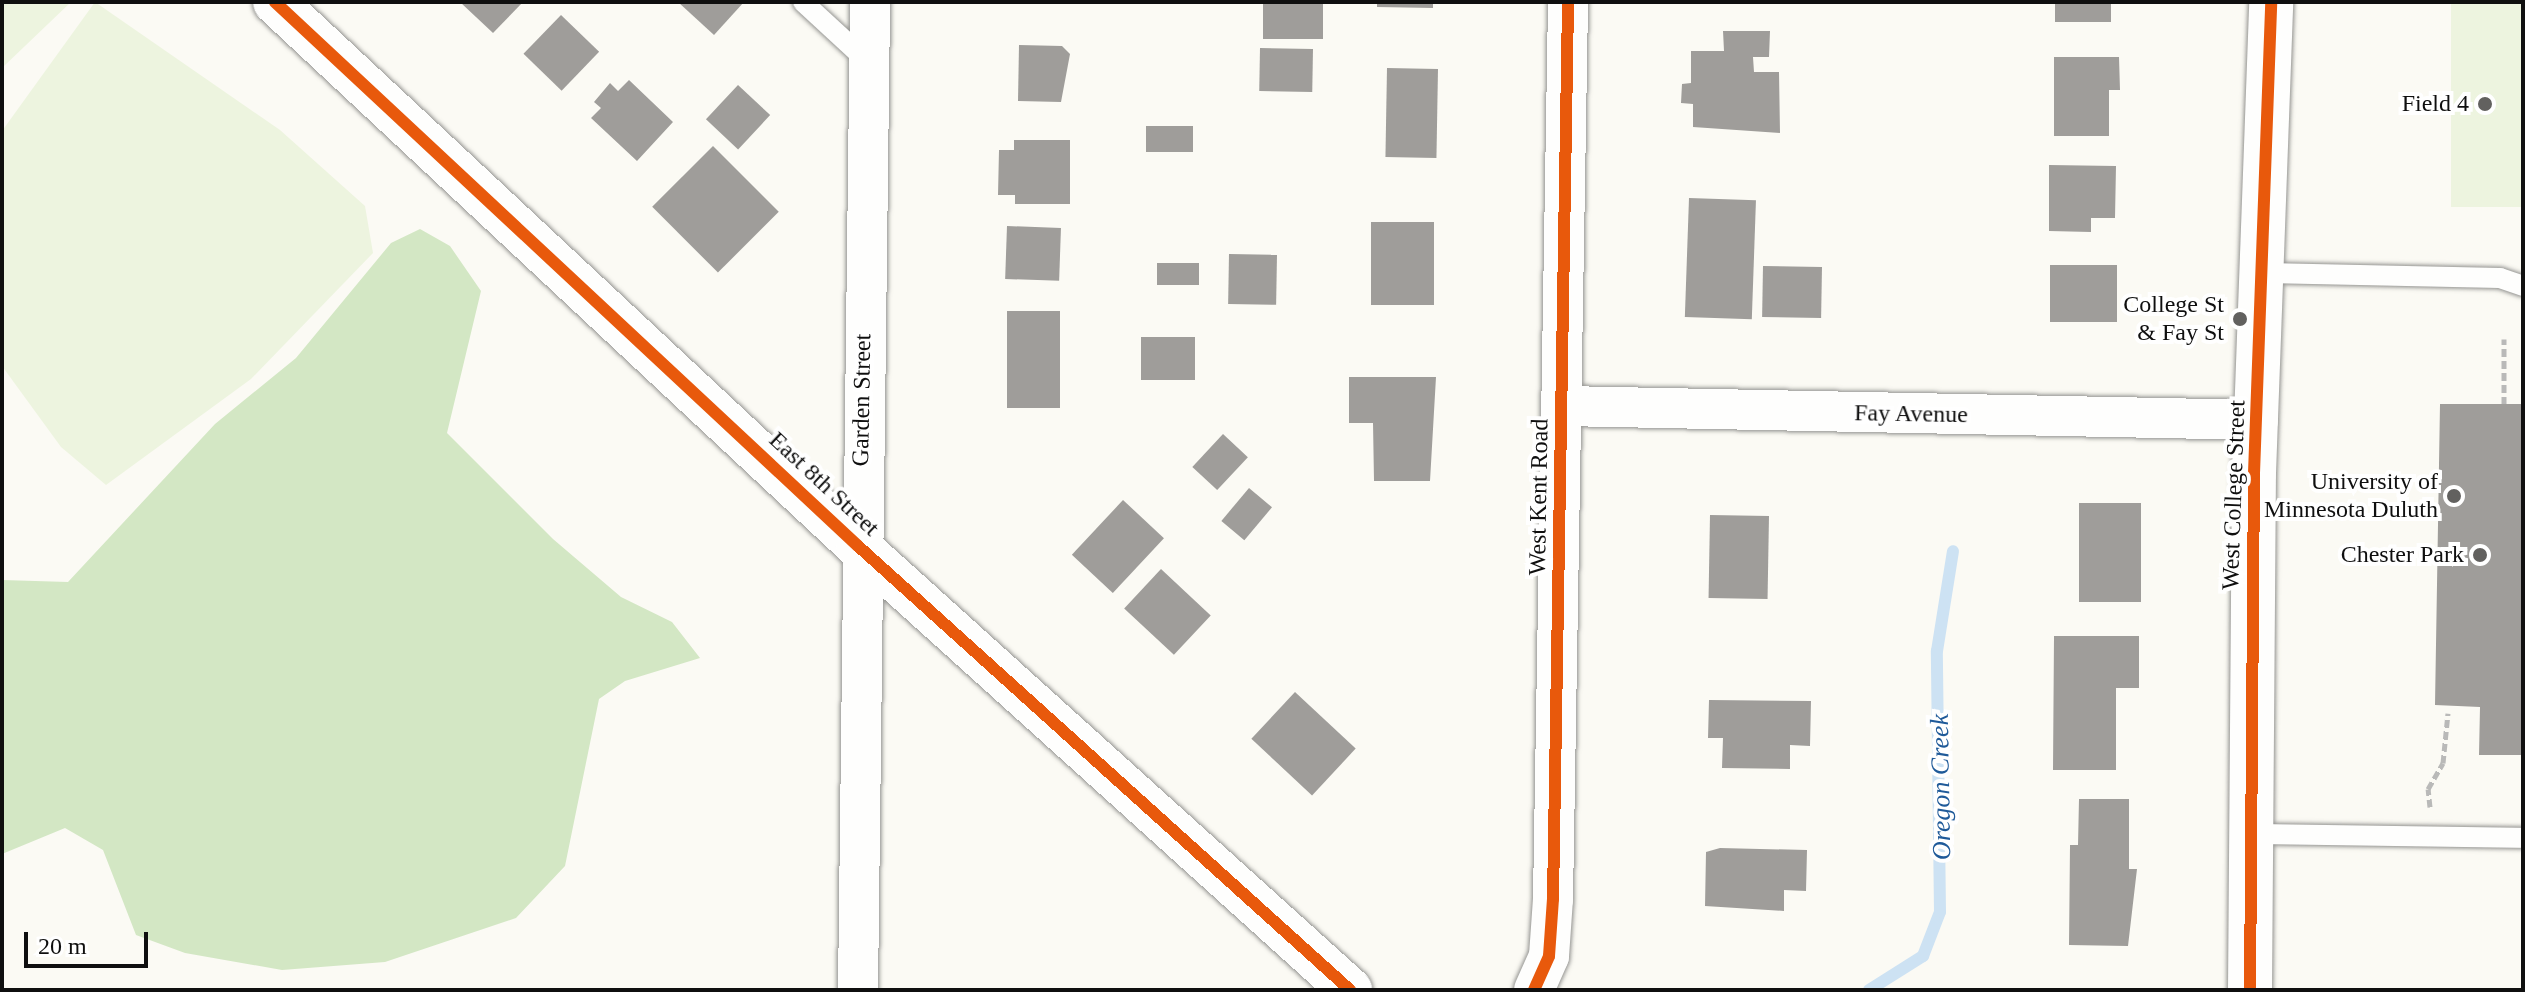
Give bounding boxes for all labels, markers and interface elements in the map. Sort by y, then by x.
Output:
place label: Field 4 [2402,90,2469,118]
marker: Field 4 [2476,95,2494,113]
place label: College St & Fay St [2123,291,2224,347]
marker: College St & Fay St [2231,310,2249,328]
street label: Garden Street [846,333,878,467]
street label: Fay Avenue [1853,399,1969,429]
street label: West College Street [2216,400,2252,590]
street label: West Kent Road [1523,418,1555,576]
street label: East 8th Street [763,426,885,542]
place label: University of Minnesota Duluth [2264,468,2438,524]
marker: University of Minnesota Duluth [2445,487,2463,505]
place label: Chester Park [2341,541,2464,569]
marker: Chester Park [2471,546,2489,564]
water label: Oregon Creek [1924,714,1958,860]
scale bar [28,916,152,966]
text: 20 m [38,933,87,959]

